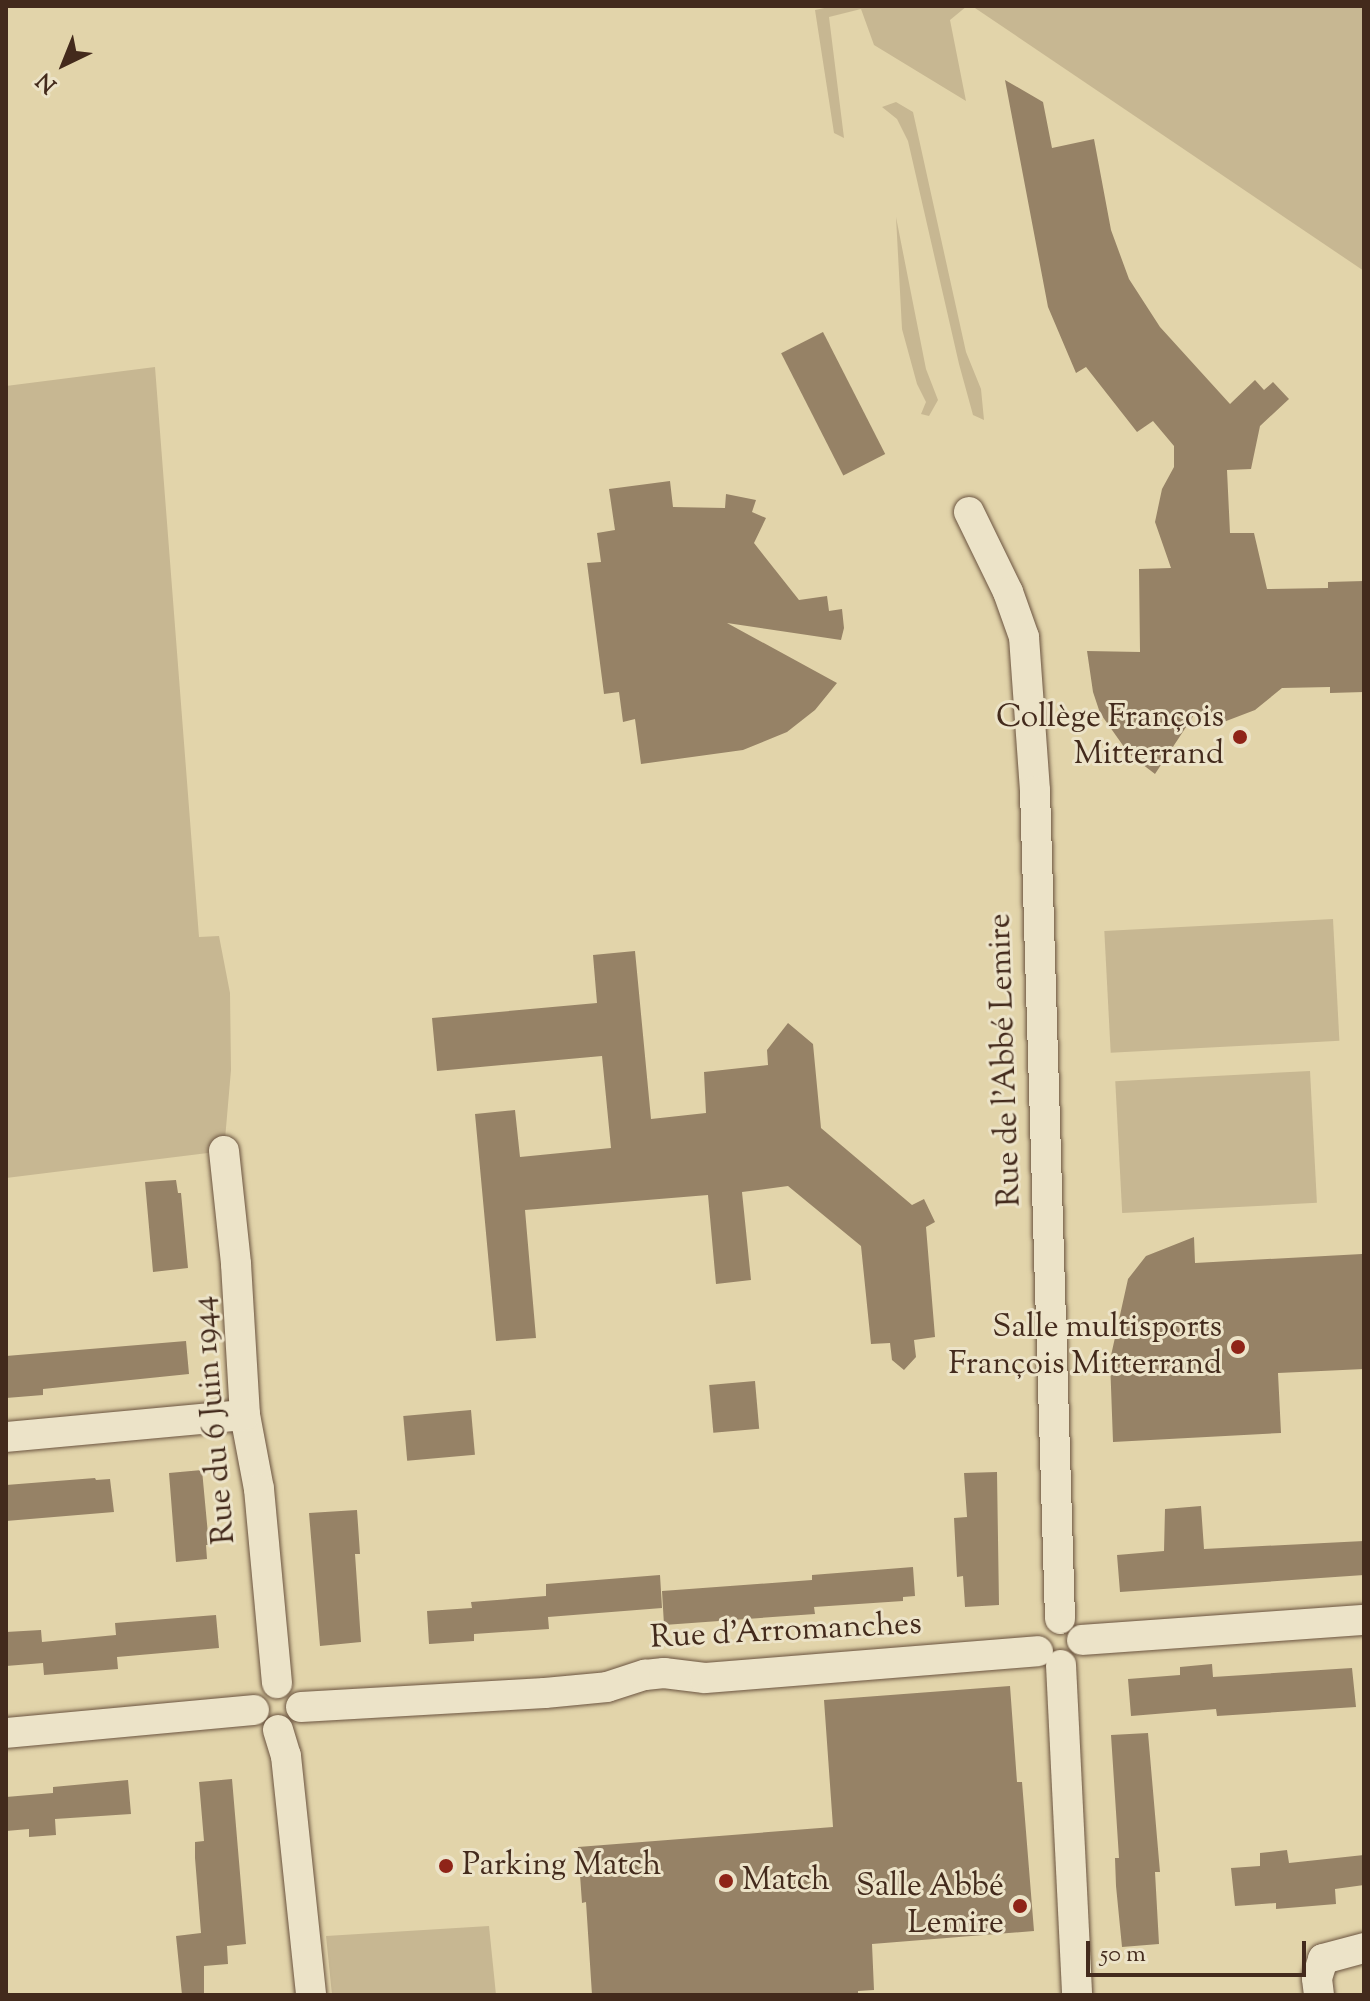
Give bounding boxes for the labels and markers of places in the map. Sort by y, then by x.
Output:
place label: Collège François Mitterrand [996,700,1224,775]
marker: Collège François Mitterrand [1231,728,1249,746]
place label: Salle multisports François Mitterrand [948,1310,1222,1385]
marker: Salle multisports François Mitterrand [1229,1338,1247,1356]
place label: Parking Match [462,1847,661,1885]
marker: Parking Match [437,1857,455,1875]
place label: Match [742,1862,830,1900]
place label: Salle Abbé Lemire [856,1869,1004,1944]
marker: Match [717,1872,735,1890]
marker: Salle Abbé Lemire [1011,1897,1029,1915]

